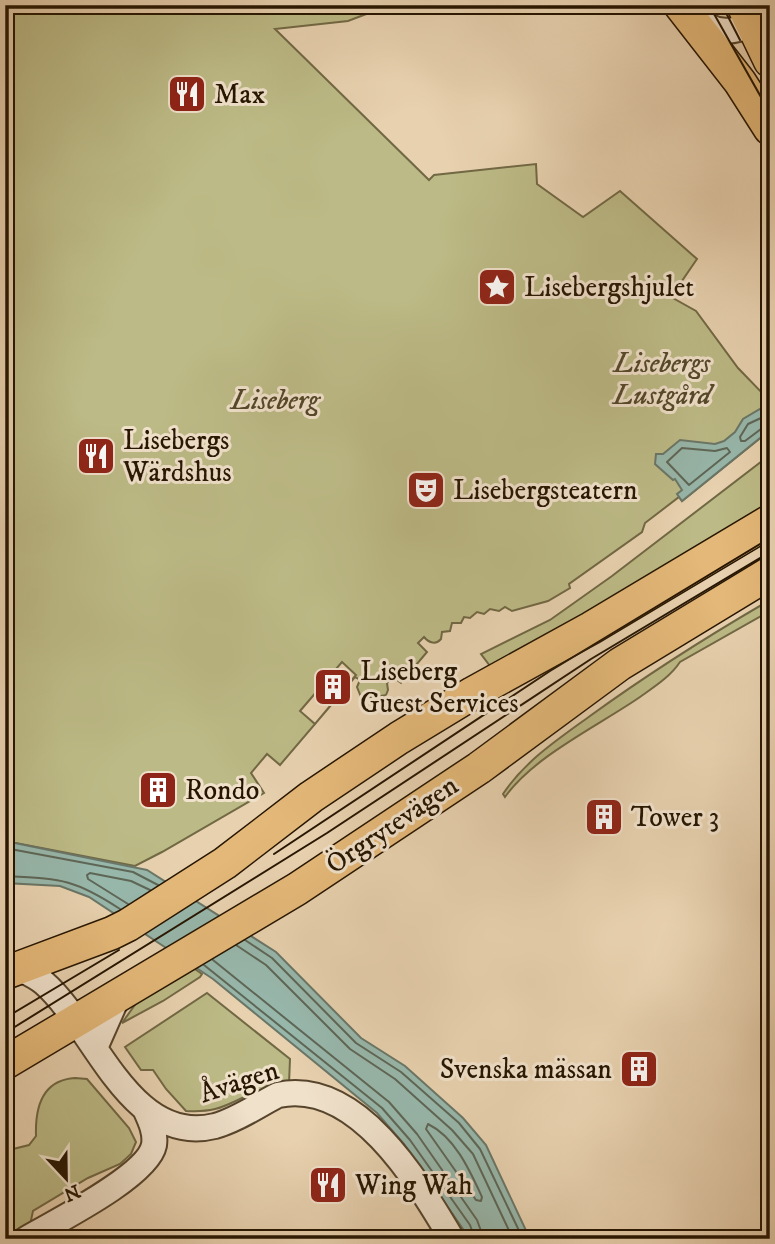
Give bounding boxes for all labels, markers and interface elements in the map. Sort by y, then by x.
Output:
restaurant icon: Max [166,73,208,115]
place label: Max [214,77,265,112]
place icon: Lisebergshjulet [476,266,518,308]
place label: Lisebergshjulet [524,270,694,305]
park label: Lisebergs Lustgård [611,346,715,413]
park label: Liseberg [229,383,322,418]
place label: Lisebergs Wärdshus [122,423,232,490]
restaurant icon: Lisebergs Wärdshus [75,435,117,477]
theatre icon: Lisebergsteatern [405,469,447,511]
place label: Lisebergsteatern [453,473,638,508]
place label: Liseberg Guest Services [360,654,519,721]
building icon: Liseberg Guest Services [312,666,354,708]
street label: Örgrytevägen [319,768,465,882]
building icon: Rondo [137,769,179,811]
place label: Rondo [185,773,259,808]
building icon: Tower 3 [583,796,625,838]
place label: Tower 3 [631,800,719,835]
building icon: Svenska mässan [618,1048,660,1090]
street label: Åvägen [195,1052,283,1111]
place label: Svenska mässan [440,1052,612,1087]
north arrow [32,1142,102,1212]
restaurant icon: Wing Wah [307,1164,349,1206]
place label: Wing Wah [354,1168,473,1203]
text: N [60,1179,83,1206]

